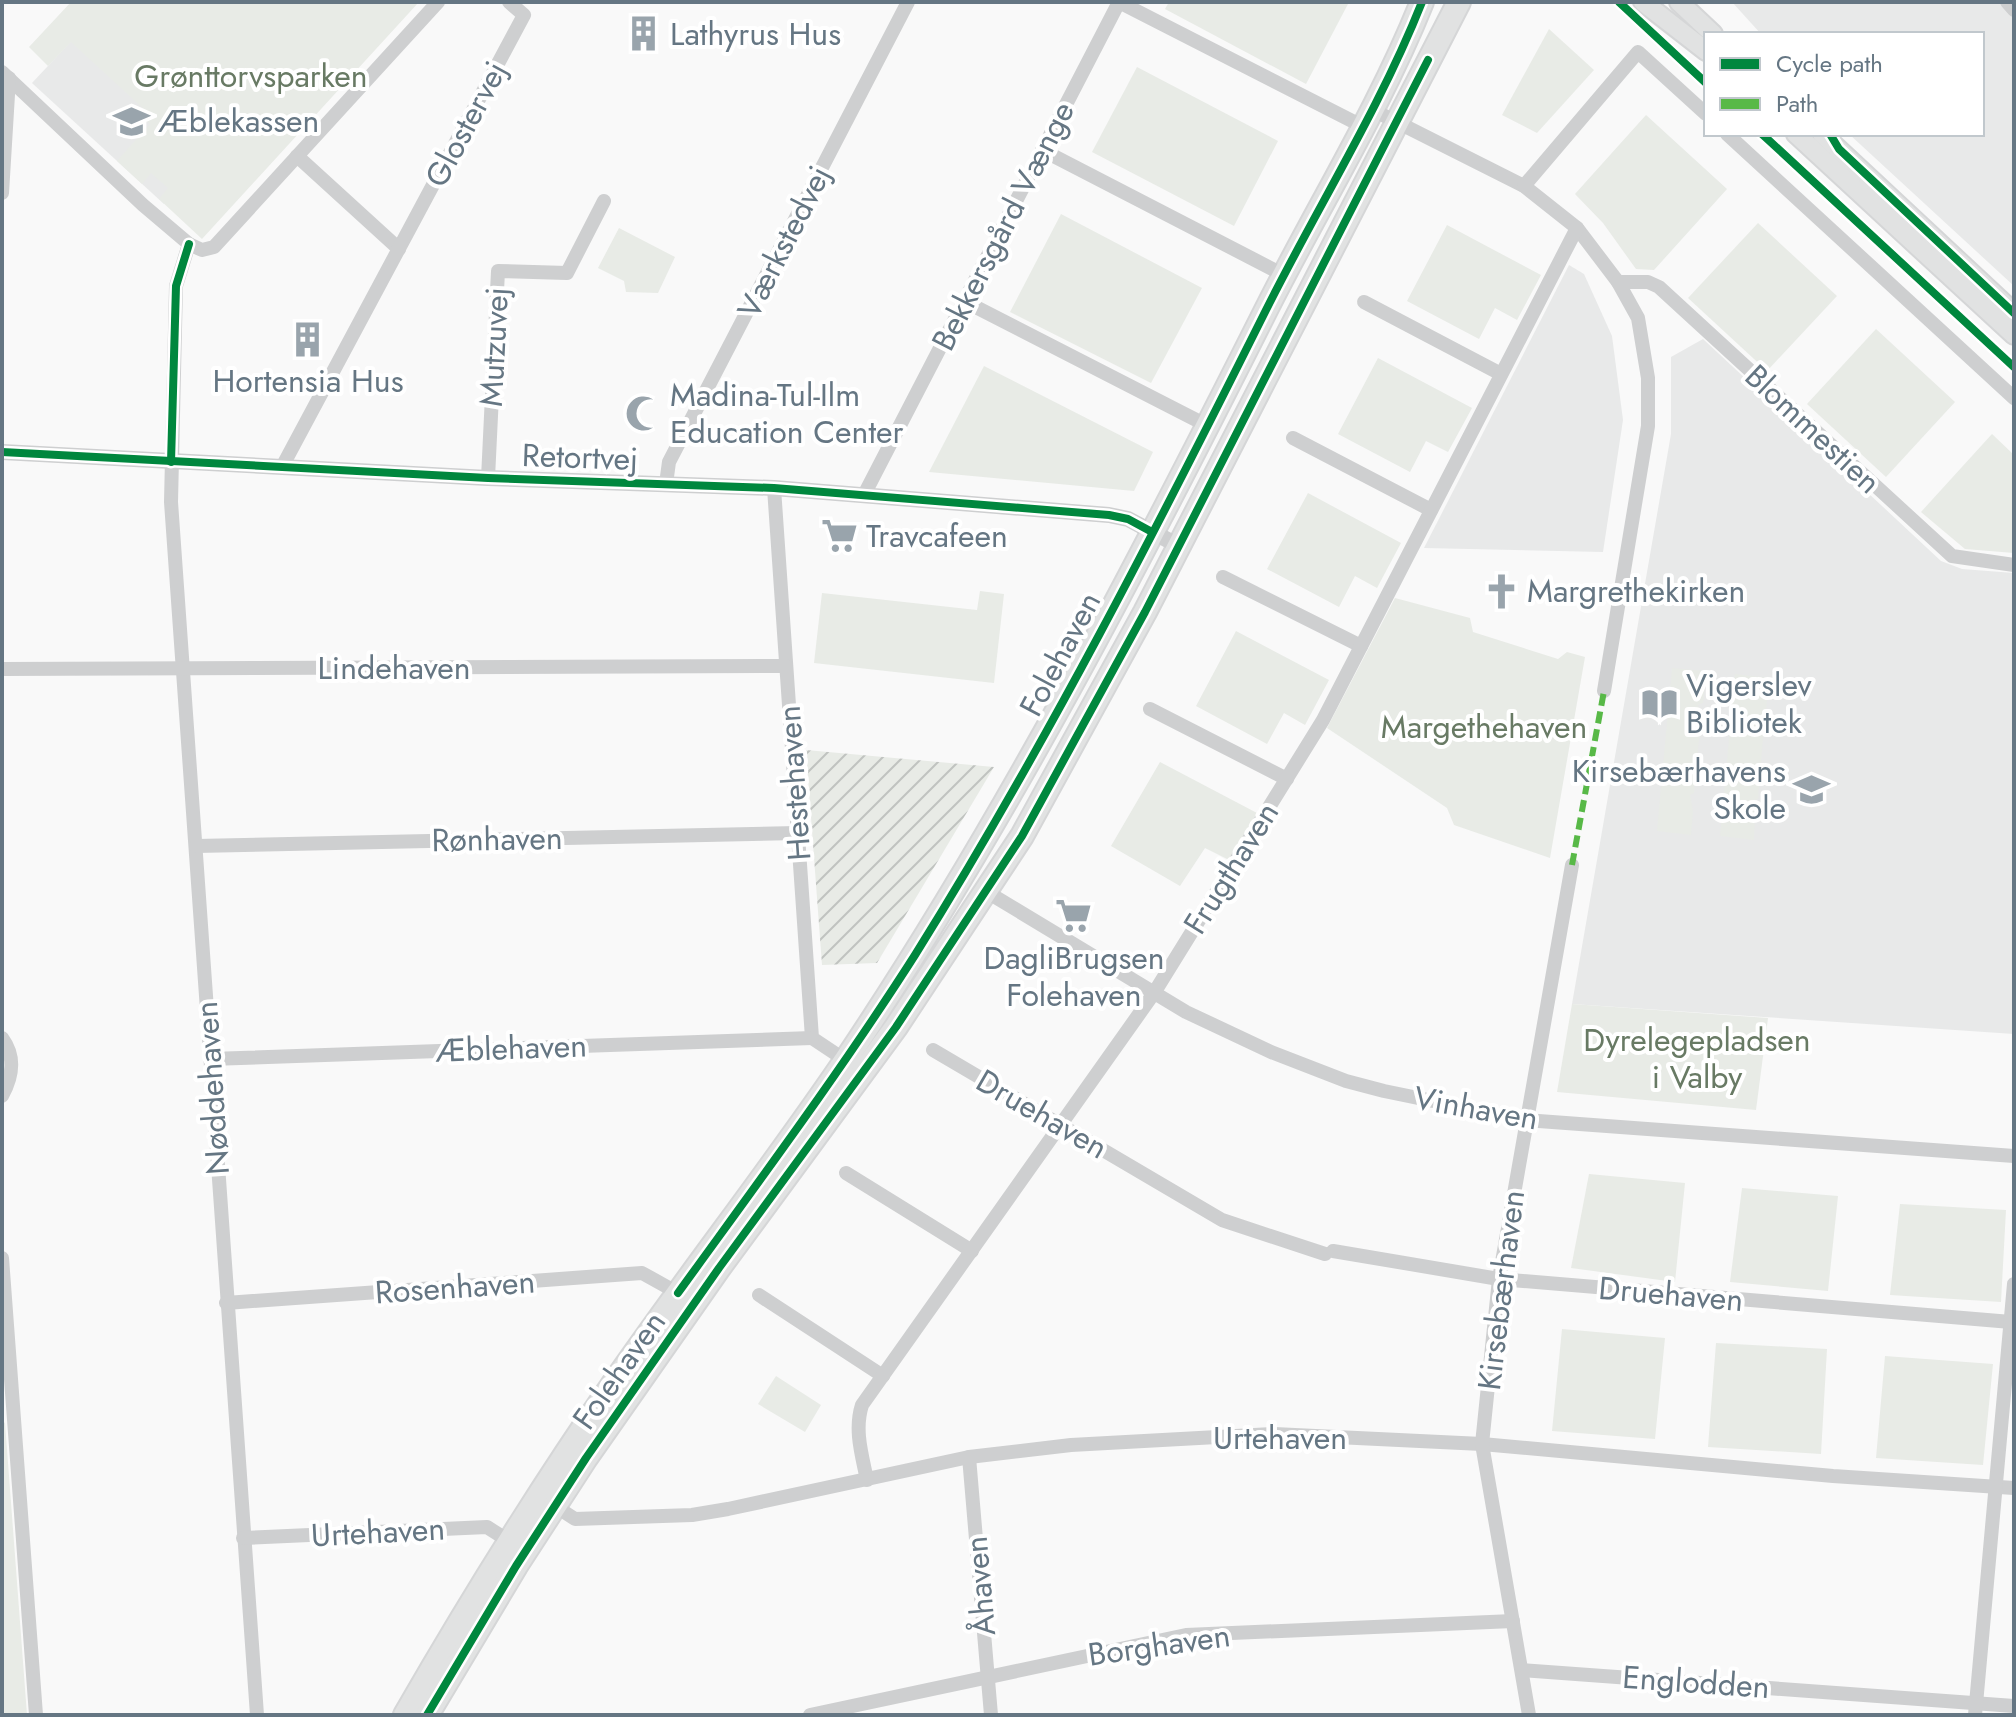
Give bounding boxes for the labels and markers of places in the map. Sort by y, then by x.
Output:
place label: Lathyrus Hus [670,11,841,57]
building icon: Lathyrus Hus [625,15,663,53]
place label: Æblekassen [158,98,319,144]
school or university icon: Æblekassen [113,102,151,140]
building icon: Hortensia Hus [289,320,327,358]
place label: Hortensia Hus [212,358,404,404]
place label: Madina-Tul-Ilm Education Center [670,372,904,455]
mosque icon: Madina-Tul-Ilm Education Center [625,394,663,432]
place label: Travcafeen [866,513,1008,559]
supermarket icon: Travcafeen [821,517,859,555]
place label: Margrethekirken [1527,568,1745,614]
church icon: Margrethekirken [1482,572,1520,610]
place label: Vigerslev Bibliotek [1686,662,1812,745]
library icon: Vigerslev Bibliotek [1641,684,1679,722]
place label: Kirsebærhavens Skole [1572,748,1786,831]
school or university icon: Kirsebærhavens Skole [1793,770,1831,808]
supermarket icon: DagliBrugsen Folehaven [1055,897,1093,935]
place label: DagliBrugsen Folehaven [983,935,1165,1018]

